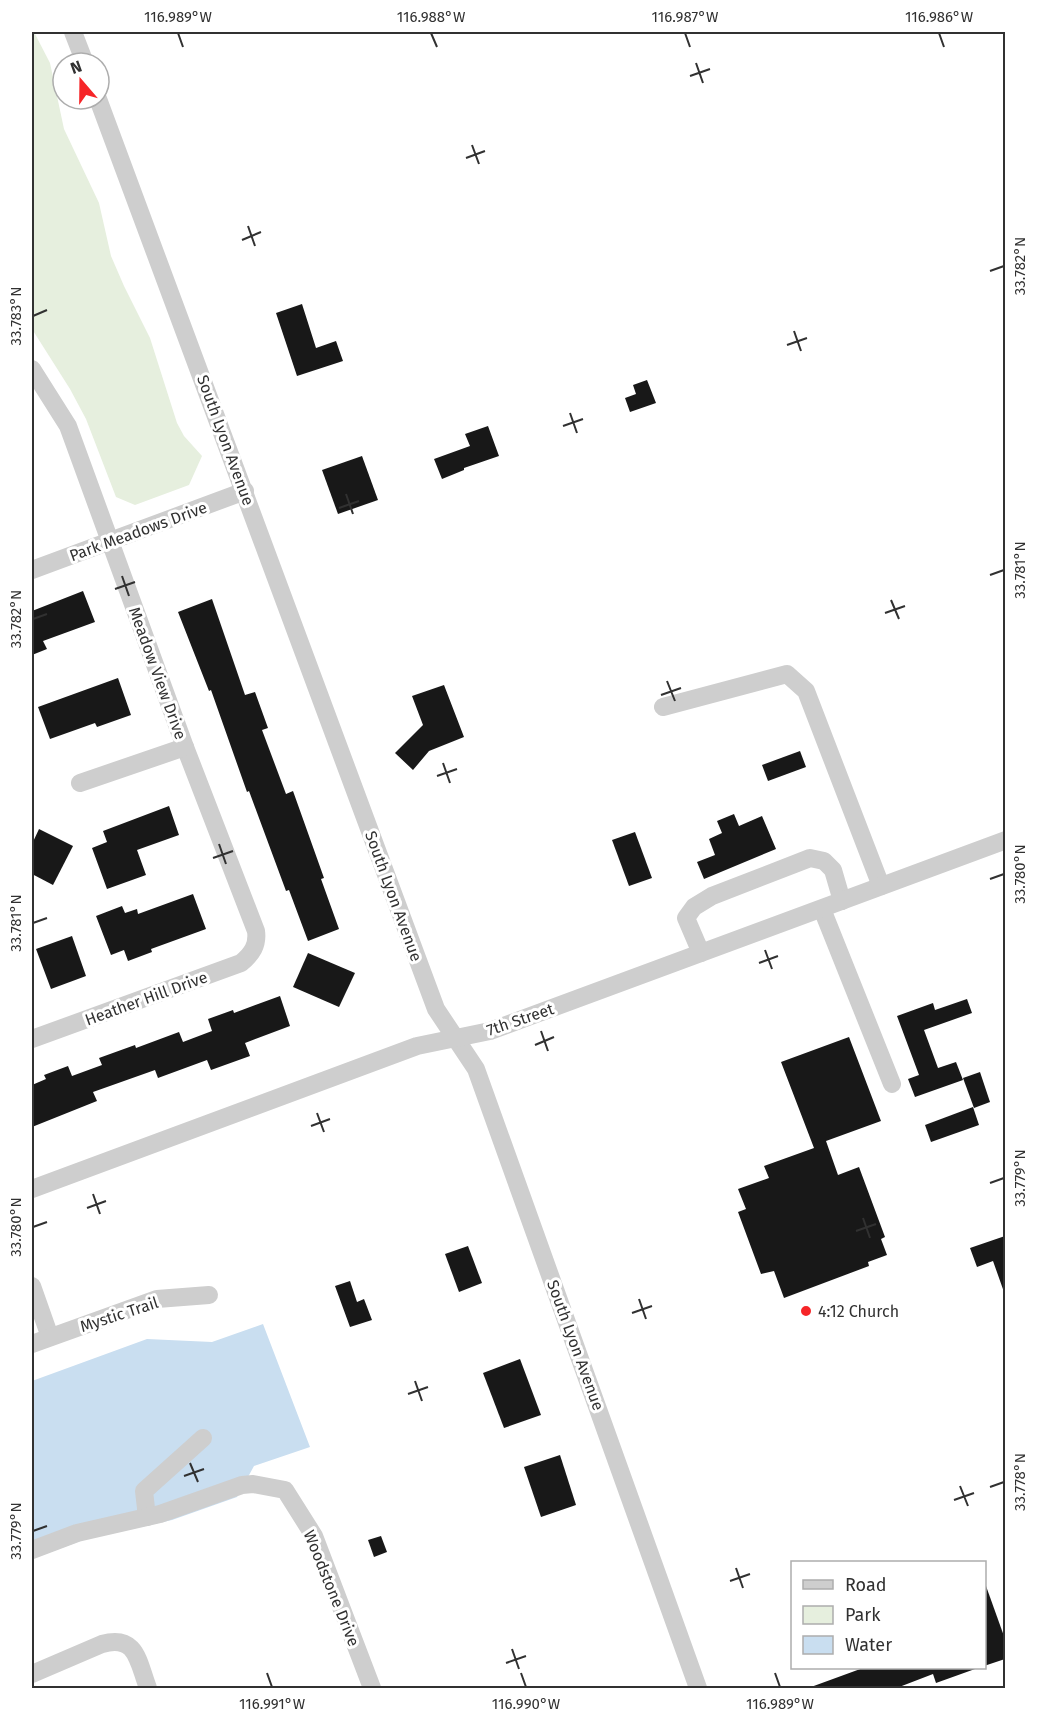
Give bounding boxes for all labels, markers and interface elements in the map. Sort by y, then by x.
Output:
text: 116.989°W [144,8,213,26]
text: 116.988°W [397,8,466,26]
text: 116.987°W [652,8,719,26]
text: 116.986°W [905,8,974,26]
north arrow [51,51,111,111]
text: N [68,57,84,78]
text: 33.782°N [1011,237,1029,295]
text: 33.783°N [7,287,25,345]
street label: South Lyon Avenue [193,372,258,508]
street label: Park Meadows Drive [67,498,210,565]
text: 33.781°N [1011,541,1029,599]
text: 33.782°N [7,590,25,648]
street label: Meadow View Drive [125,604,190,742]
street label: South Lyon Avenue [361,828,426,964]
text: 33.780°N [1011,844,1029,904]
text: 33.781°N [7,894,25,952]
street label: Heather Hill Drive [82,967,210,1029]
street label: 7th Street [484,999,557,1040]
text: 33.779°N [1011,1149,1029,1207]
text: 33.780°N [7,1197,25,1257]
street label: South Lyon Avenue [543,1277,608,1413]
street label: Mystic Trail [78,1293,161,1336]
place label: 4:12 Church [818,1302,899,1321]
marker: 4:12 Church [799,1304,813,1318]
text: 33.778°N [1011,1453,1029,1511]
text: 33.779°N [7,1502,25,1560]
street label: Woodstone Drive [300,1527,363,1649]
legend [791,1561,986,1669]
text: Road [845,1574,887,1596]
text: Park [845,1604,881,1626]
text: Water [845,1634,892,1656]
text: 116.991°W [239,1695,306,1713]
text: 116.990°W [492,1695,561,1713]
text: 116.989°W [746,1695,815,1713]

